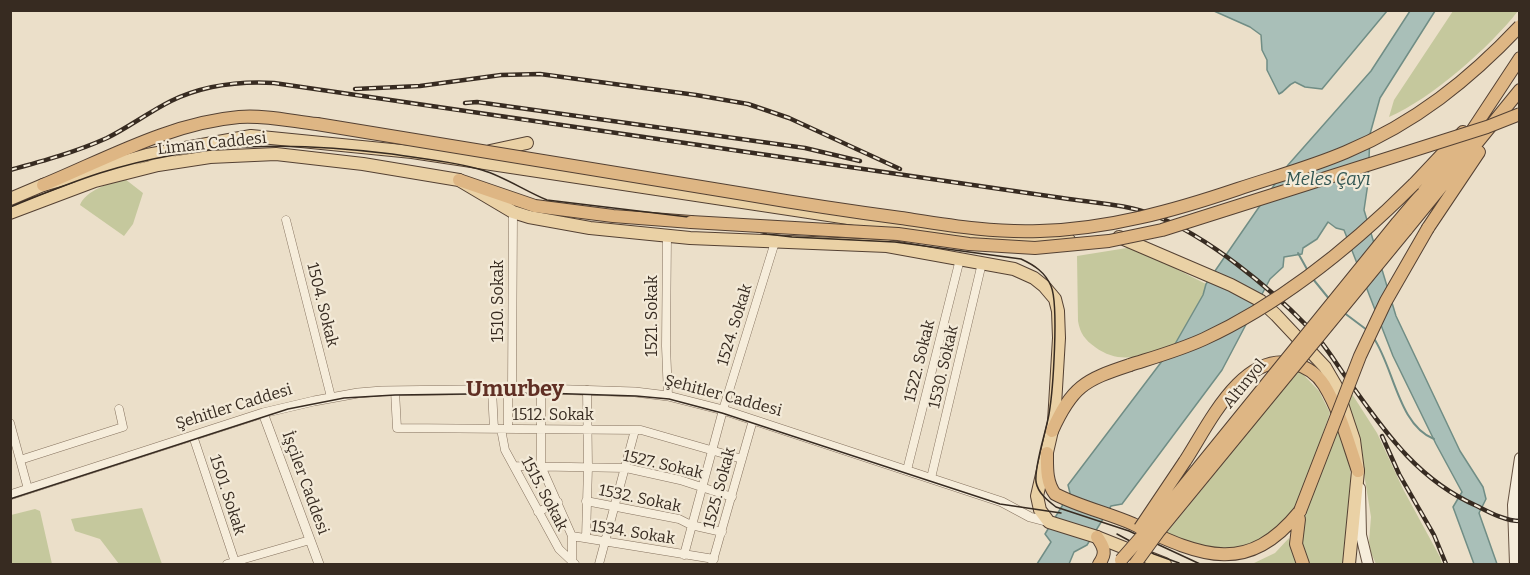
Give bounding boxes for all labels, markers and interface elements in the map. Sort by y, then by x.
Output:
street label: Liman Caddesi [157,129,267,159]
water label: Meles Çayı [1285,169,1371,191]
street label: 1510. Sokak [489,260,509,342]
street label: 1504. Sokak [302,261,342,349]
street label: 1521. Sokak [643,275,663,357]
street label: 1524. Sokak [713,282,757,368]
street label: 1522. Sokak [901,318,939,404]
street label: 1530. Sokak [925,324,963,410]
street label: Altınyol [1219,355,1271,413]
street label: Şehitler Caddesi [662,371,784,421]
district label: Umurbey [466,377,564,403]
street label: Şehitler Caddesi [173,380,295,434]
street label: 1512. Sokak [512,406,594,426]
street label: İşçiler Caddesi [277,429,333,537]
street label: 1525. Sokak [700,445,740,531]
street label: 1527. Sokak [621,446,705,484]
street label: 1501. Sokak [205,452,249,538]
street label: 1515. Sokak [516,454,572,534]
street label: 1532. Sokak [597,481,683,517]
street label: 1534. Sokak [590,517,676,549]

